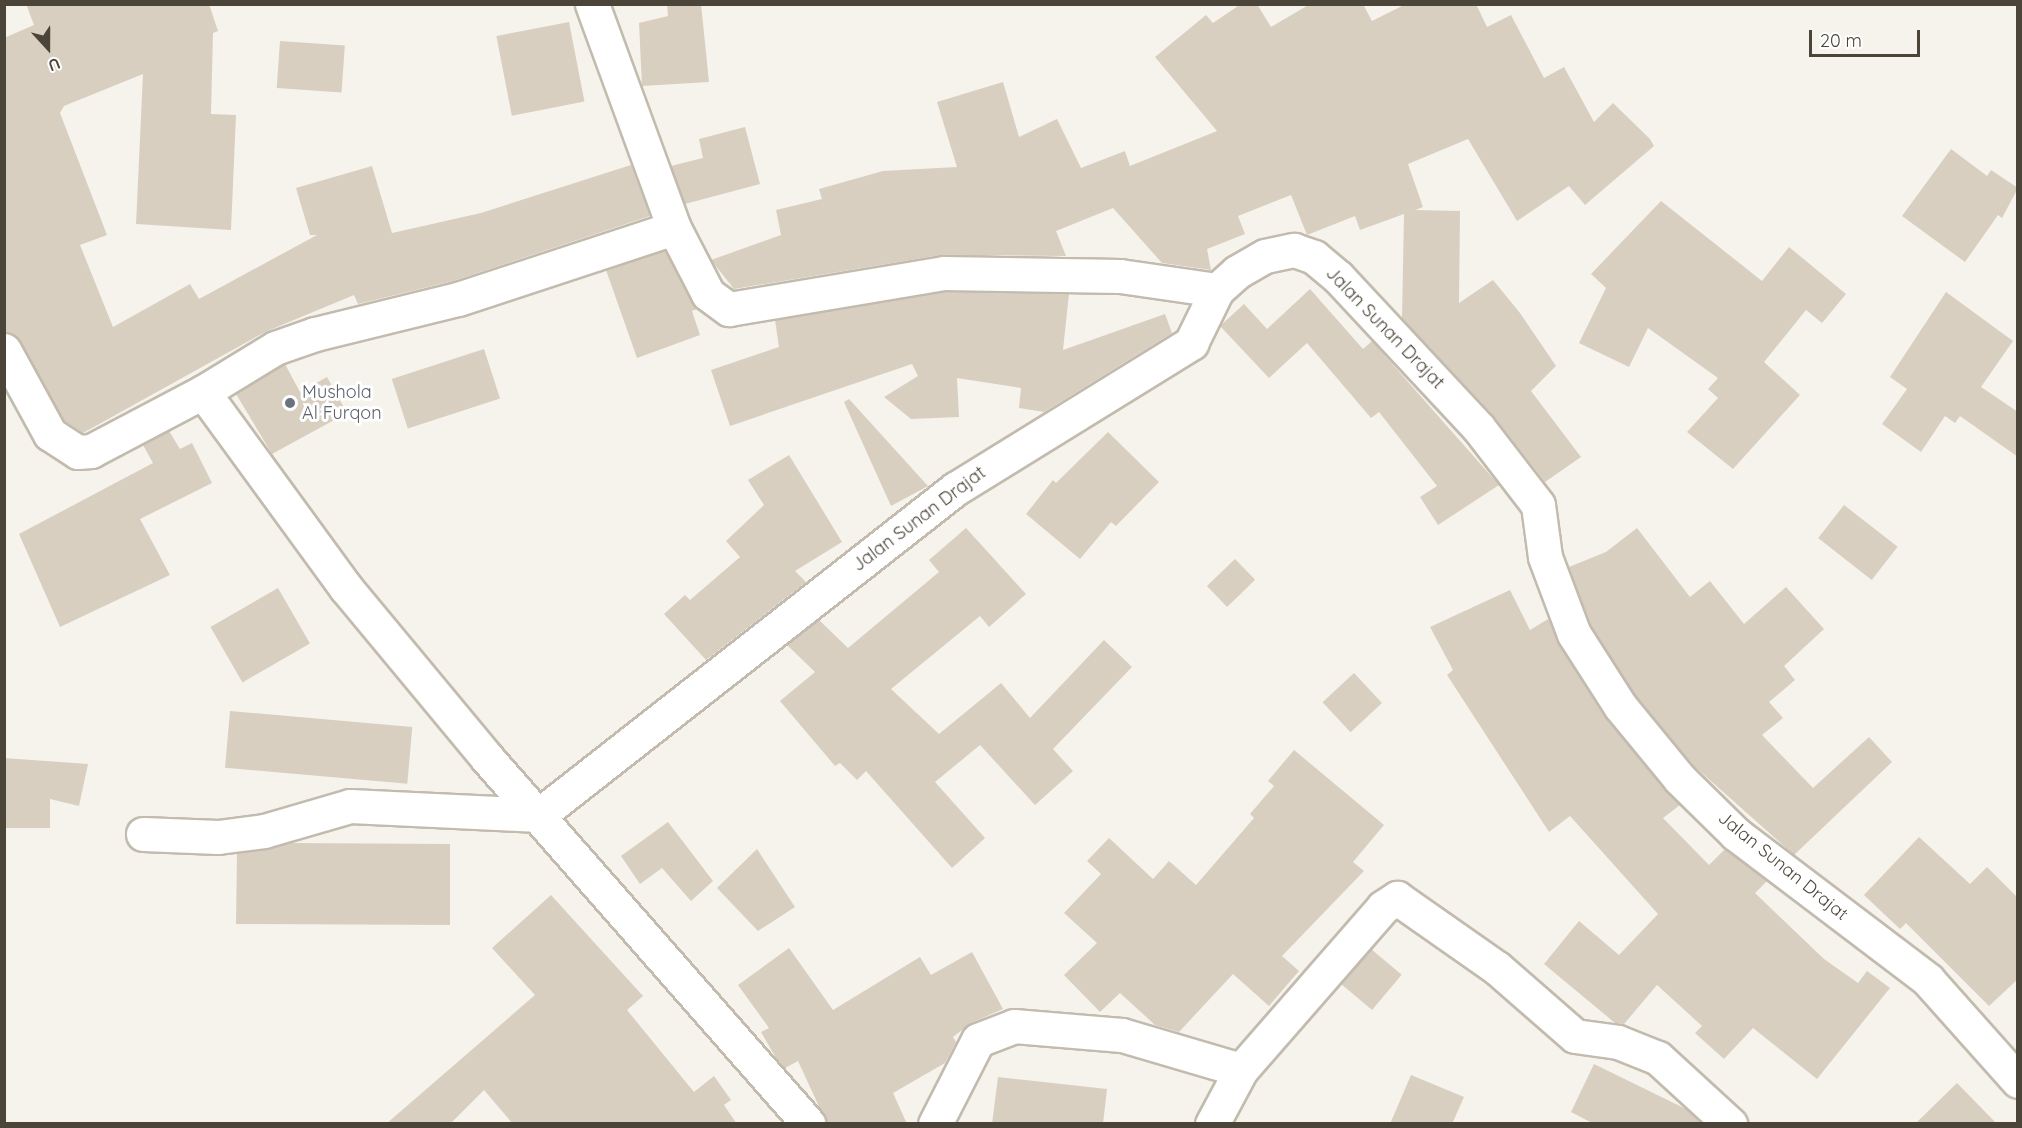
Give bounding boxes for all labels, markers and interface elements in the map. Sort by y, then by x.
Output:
north arrow [18,18,78,78]
scale bar [1812,18,1923,56]
text: 20 m [1820,29,1862,52]
text: U [46,53,63,76]
street label: Jalan Sunan Drajat [1321,263,1449,393]
place label: Mushola Al Furqon [302,382,382,424]
marker: Mushola Al Furqon [283,396,297,410]
street label: Jalan Sunan Drajat [848,462,990,576]
street label: Jalan Sunan Drajat [1714,807,1852,925]

